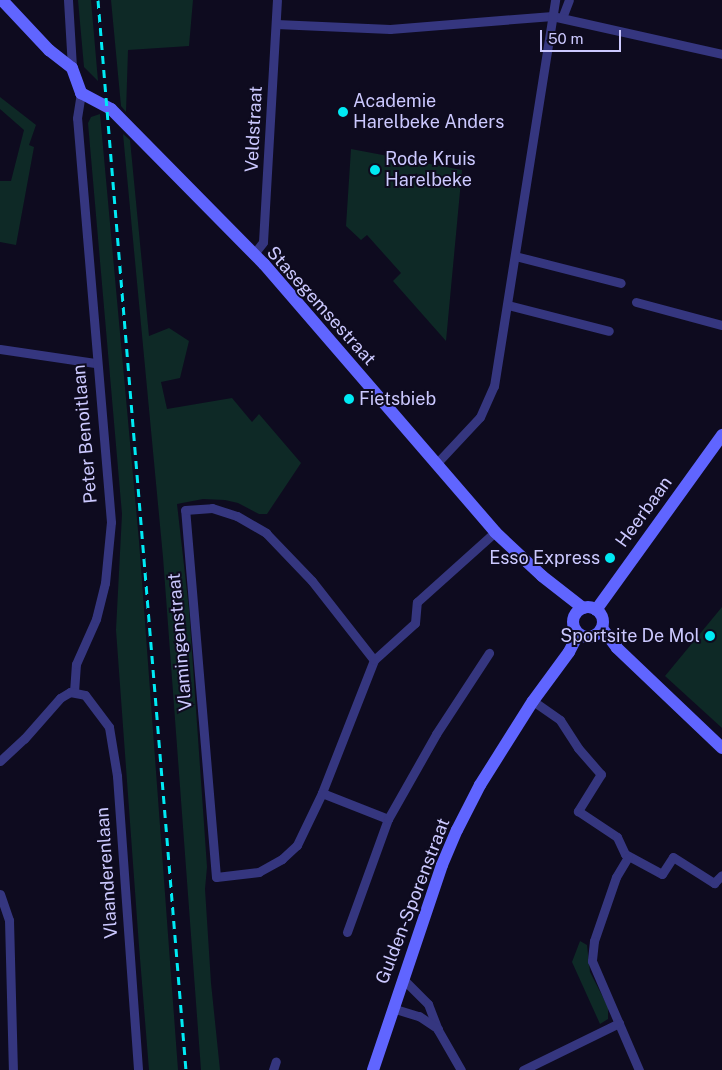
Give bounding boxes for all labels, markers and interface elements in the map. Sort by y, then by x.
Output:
scale bar [542,20,623,52]
text: 50 m [548,30,583,47]
street label: Veldstraat [241,85,267,173]
place label: Academie Harelbeke Anders [353,91,505,134]
marker: Academie Harelbeke Anders [337,106,349,118]
place label: Rode Kruis Harelbeke [385,149,476,192]
marker: Rode Kruis Harelbeke [369,164,381,176]
street label: Stasegemsestraat [262,242,380,370]
street label: Peter Benoitlaan [68,364,102,504]
place label: Fietsbieb [359,388,436,410]
marker: Fietsbieb [343,393,355,405]
street label: Heerbaan [611,472,677,552]
place label: Esso Express [489,547,600,569]
marker: Esso Express [604,552,616,564]
street label: Vlamingenstraat [163,572,197,712]
place label: Sportsite De Mol [560,625,700,647]
marker: Sportsite De Mol [704,630,716,642]
street label: Vlaanderenlaan [92,807,122,939]
street label: Gulden-Sporenstraat [371,815,455,987]

